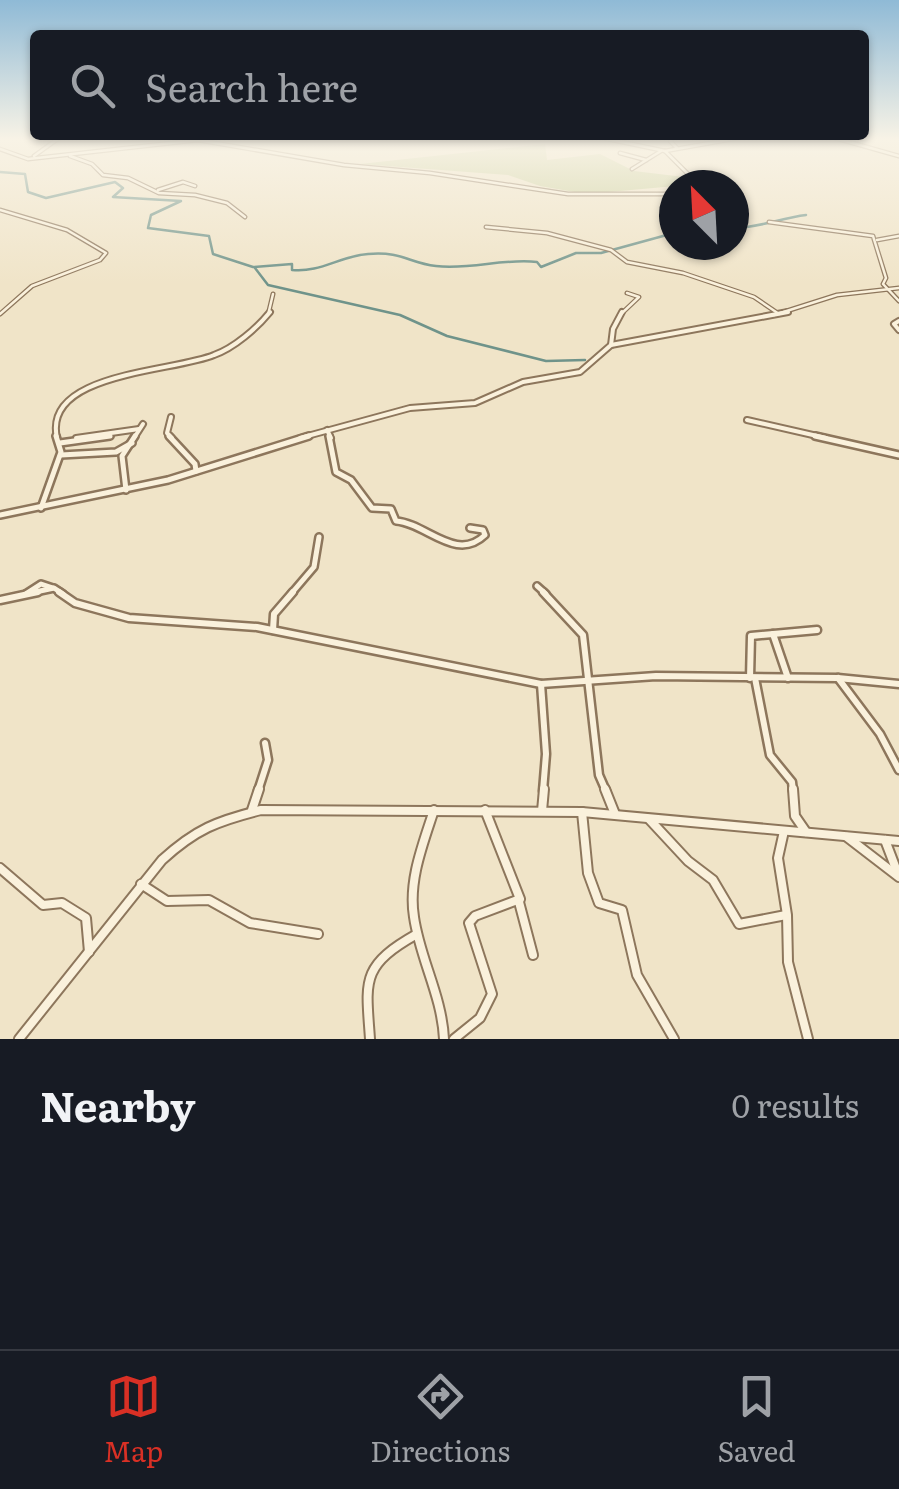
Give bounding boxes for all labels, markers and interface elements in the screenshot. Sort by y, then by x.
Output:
search box [30,30,869,140]
text: Search here [145,57,358,114]
icon: search [65,58,120,113]
north arrow [659,170,749,260]
text: Nearby [40,1073,196,1135]
text: 0 results [731,1080,859,1128]
tab: Map [104,1369,163,1471]
tab: Directions [370,1369,510,1471]
tab: Saved [717,1369,795,1471]

